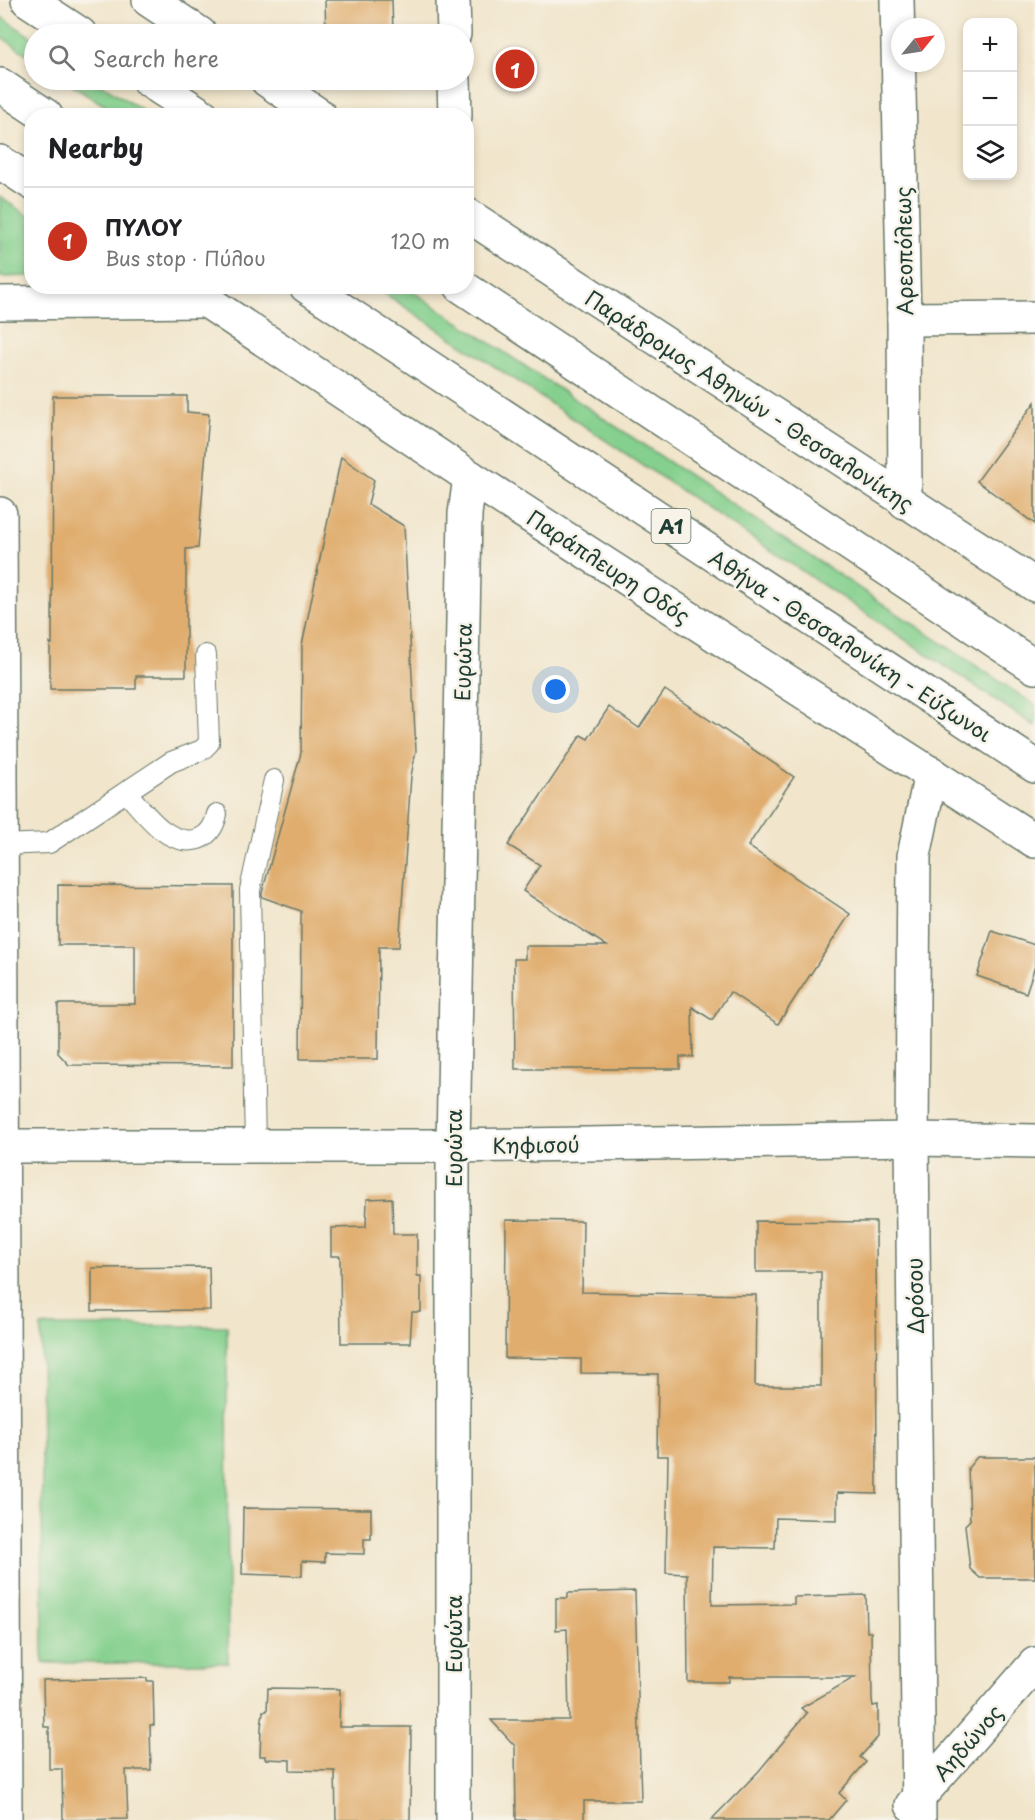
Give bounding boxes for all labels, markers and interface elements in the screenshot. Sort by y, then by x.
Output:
north arrow [891,18,945,72]
map controls [963,18,1017,180]
button: + [963,18,1017,72]
search box [24,24,474,90]
icon: search [45,41,78,74]
text: Search here [93,41,219,74]
pin: 1 [496,46,534,92]
button: − [963,72,1017,126]
button: layers [963,126,1017,180]
text: Nearby [48,128,143,167]
street label: Αρεοπόλεως [886,186,920,316]
text: ΠΥΛΟΥ [105,210,182,243]
text: 1 [63,226,72,256]
text: 120 m [391,226,450,256]
text: Bus stop · Πύλου [105,243,266,273]
street label: Παράδρομος Αθηνών - Θεσσαλονίκης [579,281,921,519]
street label: Παράπλευρη Οδός [521,501,697,631]
road number: Α1 [652,509,690,543]
street label: Αθήνα - Θεσσαλονίκη - Εύζωνοι [703,541,999,749]
street label: Ευρώτα [445,622,479,701]
your location [541,675,570,704]
street label: Ευρώτα [437,1109,469,1187]
street label: Κηφισού [492,1127,580,1161]
street label: Δρόσου [897,1257,931,1335]
street label: Ευρώτα [437,1595,469,1673]
street label: Αηδώνος [925,1697,1009,1787]

